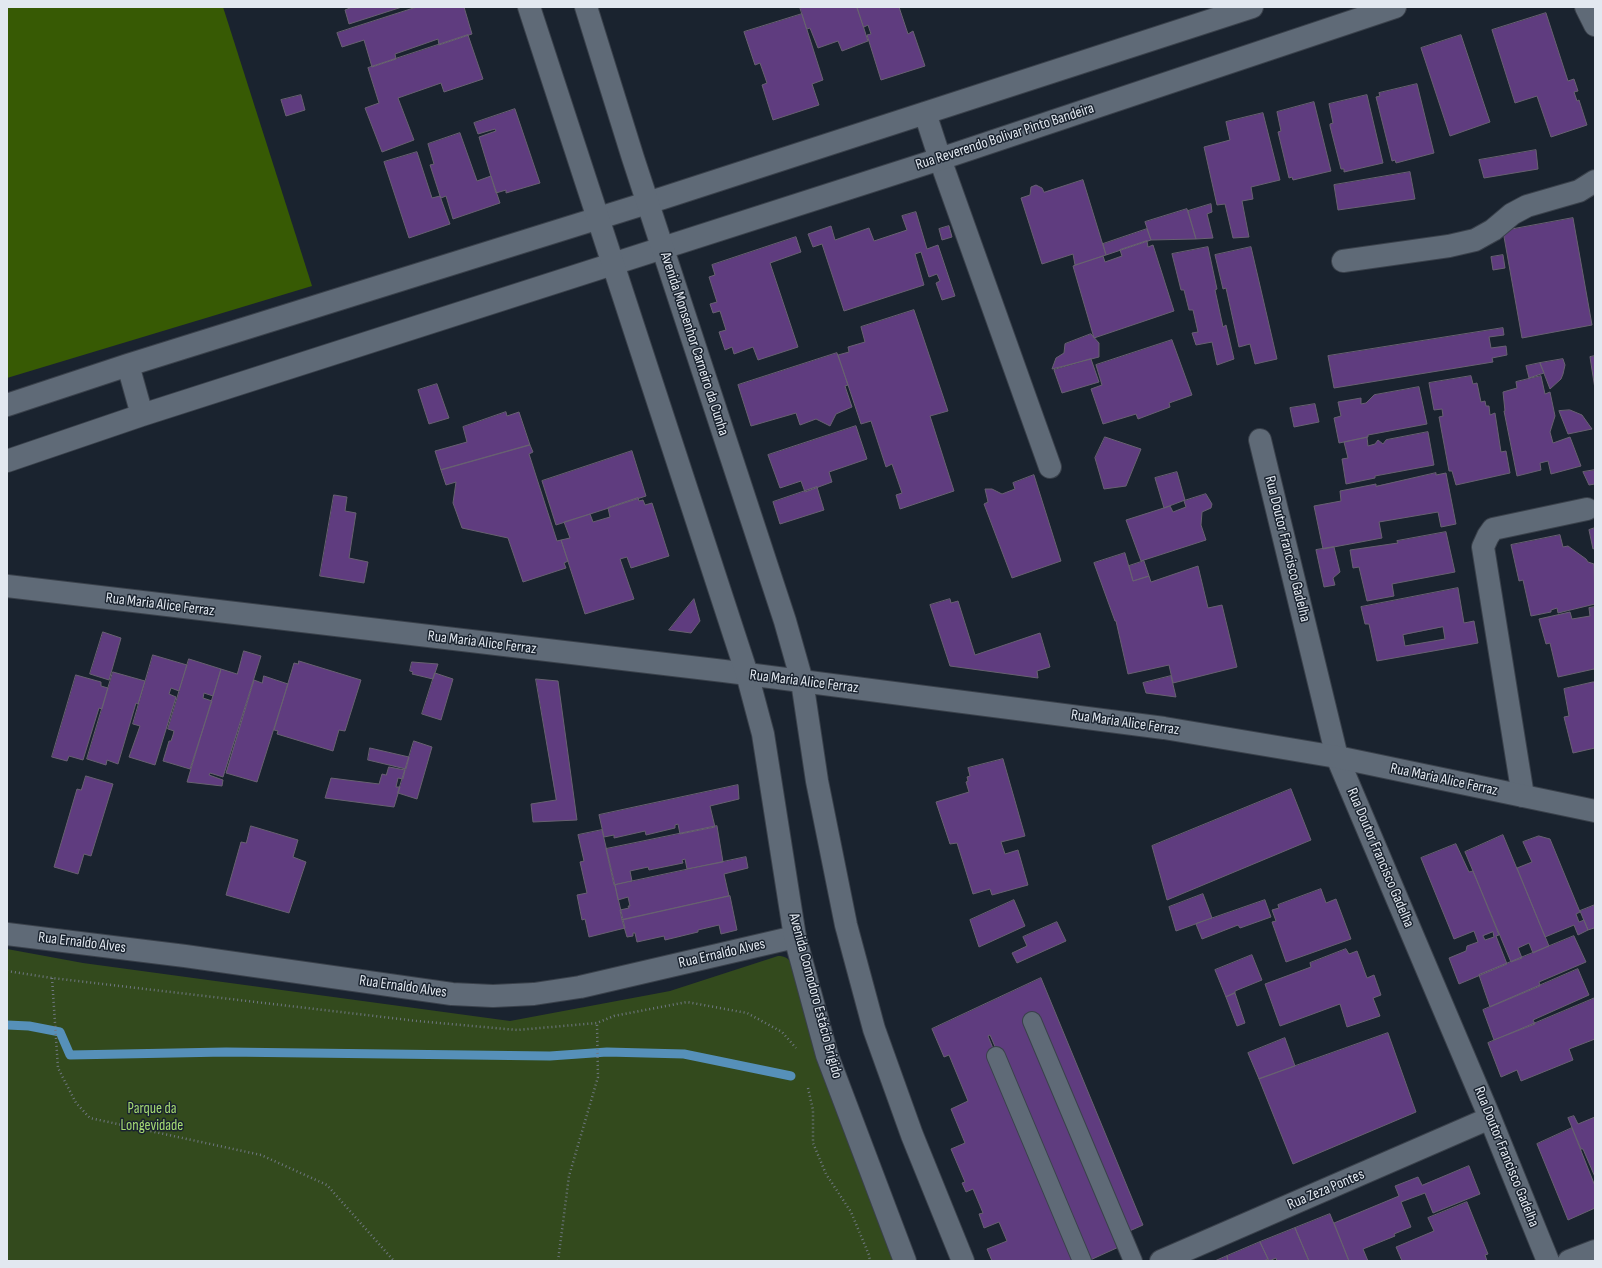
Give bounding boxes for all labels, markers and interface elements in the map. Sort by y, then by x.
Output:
street label: Rua Reverendo Bolivar Pinto Bandeira [914,100,1096,174]
street label: Avenida Monsenhor Carneiro da Cunha [656,250,732,438]
street label: Rua Doutor Francisco Gadelha [1260,474,1314,624]
street label: Rua Maria Alice Ferraz [105,589,215,621]
street label: Rua Maria Alice Ferraz [427,627,537,659]
street label: Rua Maria Alice Ferraz [749,666,859,698]
street label: Rua Maria Alice Ferraz [1070,706,1180,740]
street label: Rua Maria Alice Ferraz [1389,760,1499,800]
street label: Rua Doutor Francisco Gadelha [1342,786,1418,930]
street label: Avenida Comodoro Estácio Brigido [784,911,846,1081]
street label: Rua Ernaldo Alves [37,929,127,957]
street label: Rua Ernaldo Alves [677,935,767,973]
street label: Rua Ernaldo Alves [358,972,448,1002]
street label: Rua Doutor Francisco Gadelha [1470,1084,1542,1230]
park label: Parque da Longevidade [121,1100,183,1135]
street label: Rua Zeza Pontes [1285,1166,1367,1214]

